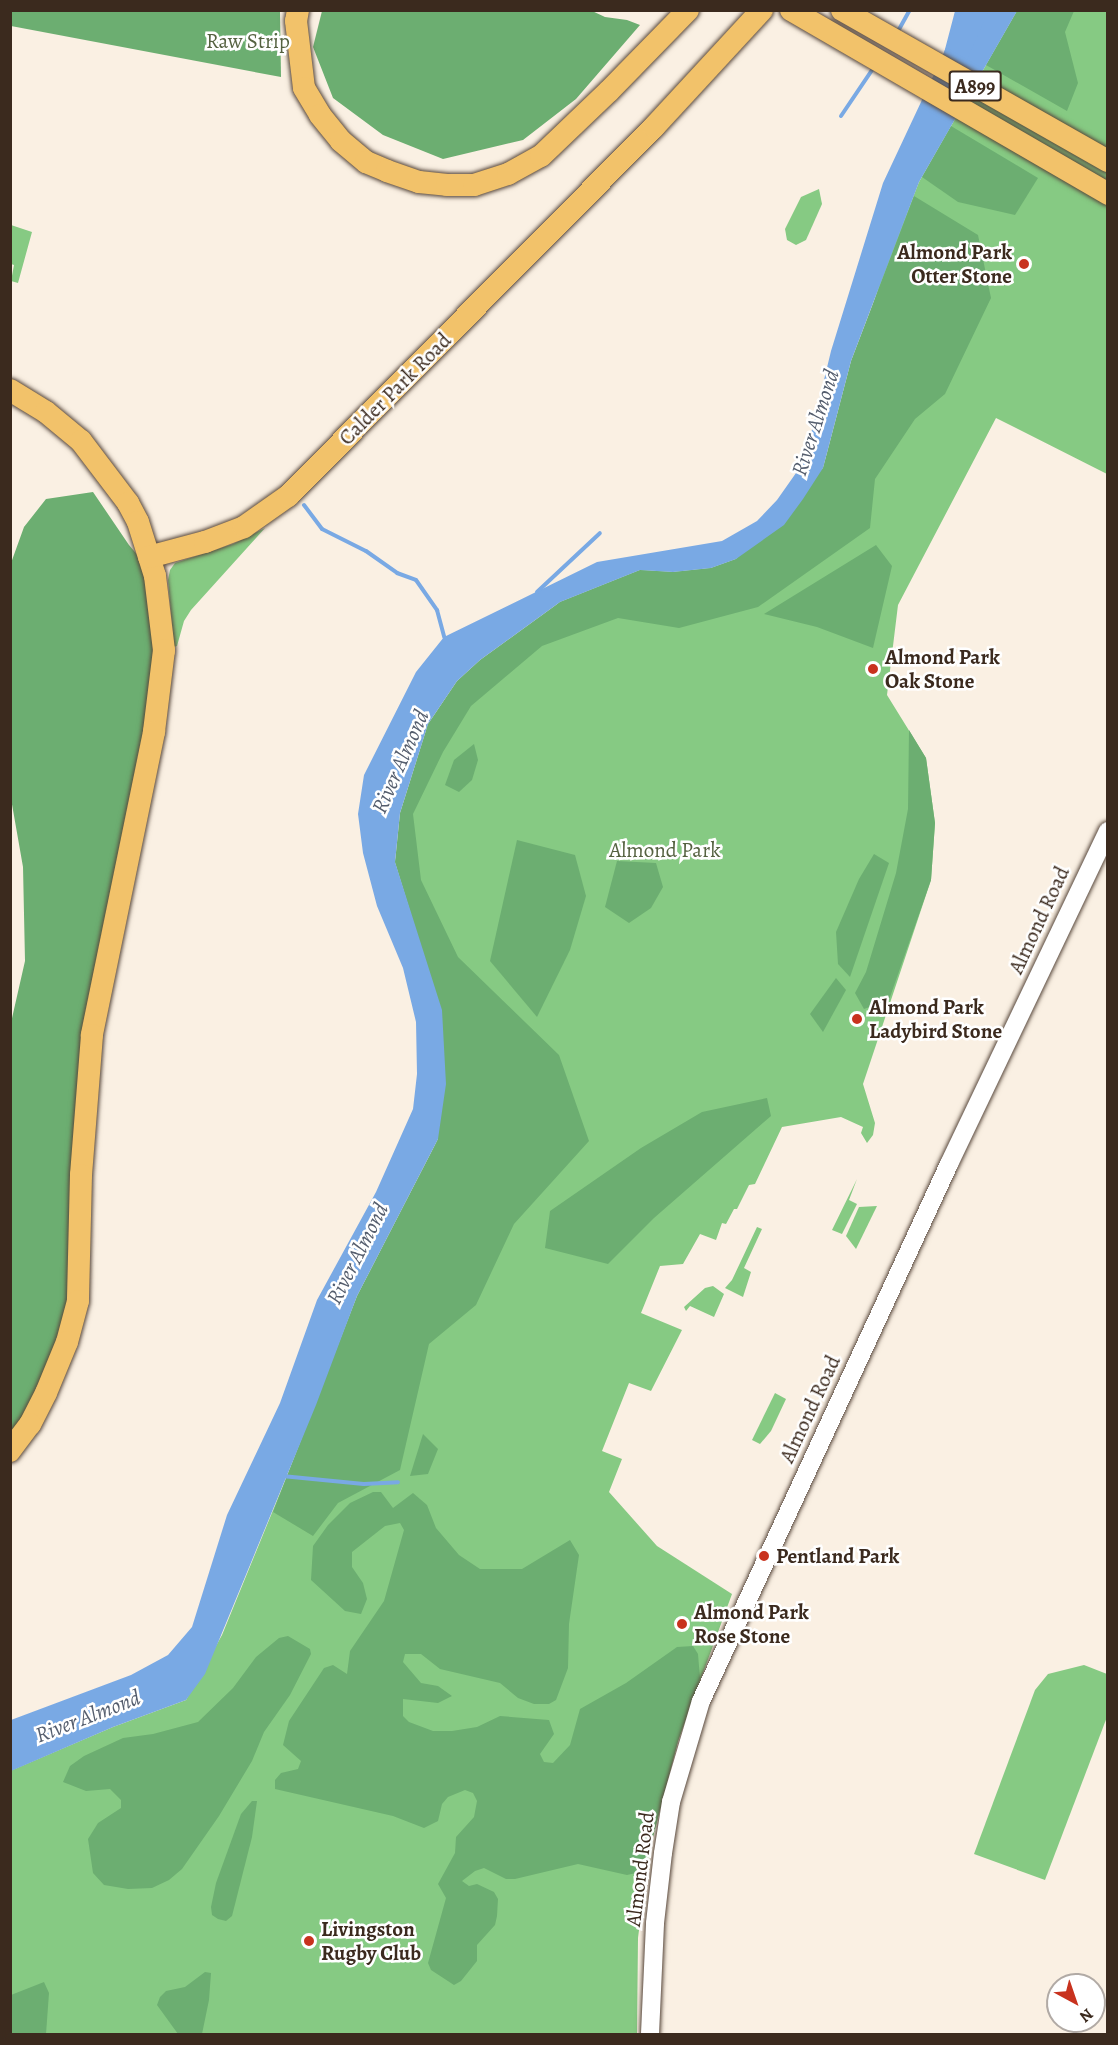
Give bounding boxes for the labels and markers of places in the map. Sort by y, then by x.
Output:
place label: Almond Park Otter Stone [897,239,1012,289]
marker: Almond Park Otter Stone [1017,257,1031,271]
place label: Almond Park Oak Stone [885,644,1000,694]
marker: Almond Park Oak Stone [866,662,880,676]
place label: Almond Park Ladybird Stone [869,994,1002,1044]
marker: Almond Park Ladybird Stone [850,1012,864,1026]
place label: Pentland Park [776,1543,899,1569]
marker: Pentland Park [757,1549,771,1563]
place label: Almond Park Rose Stone [694,1599,809,1649]
marker: Almond Park Rose Stone [675,1617,689,1631]
place label: Livingston Rugby Club [321,1916,421,1966]
marker: Livingston Rugby Club [302,1934,316,1948]

